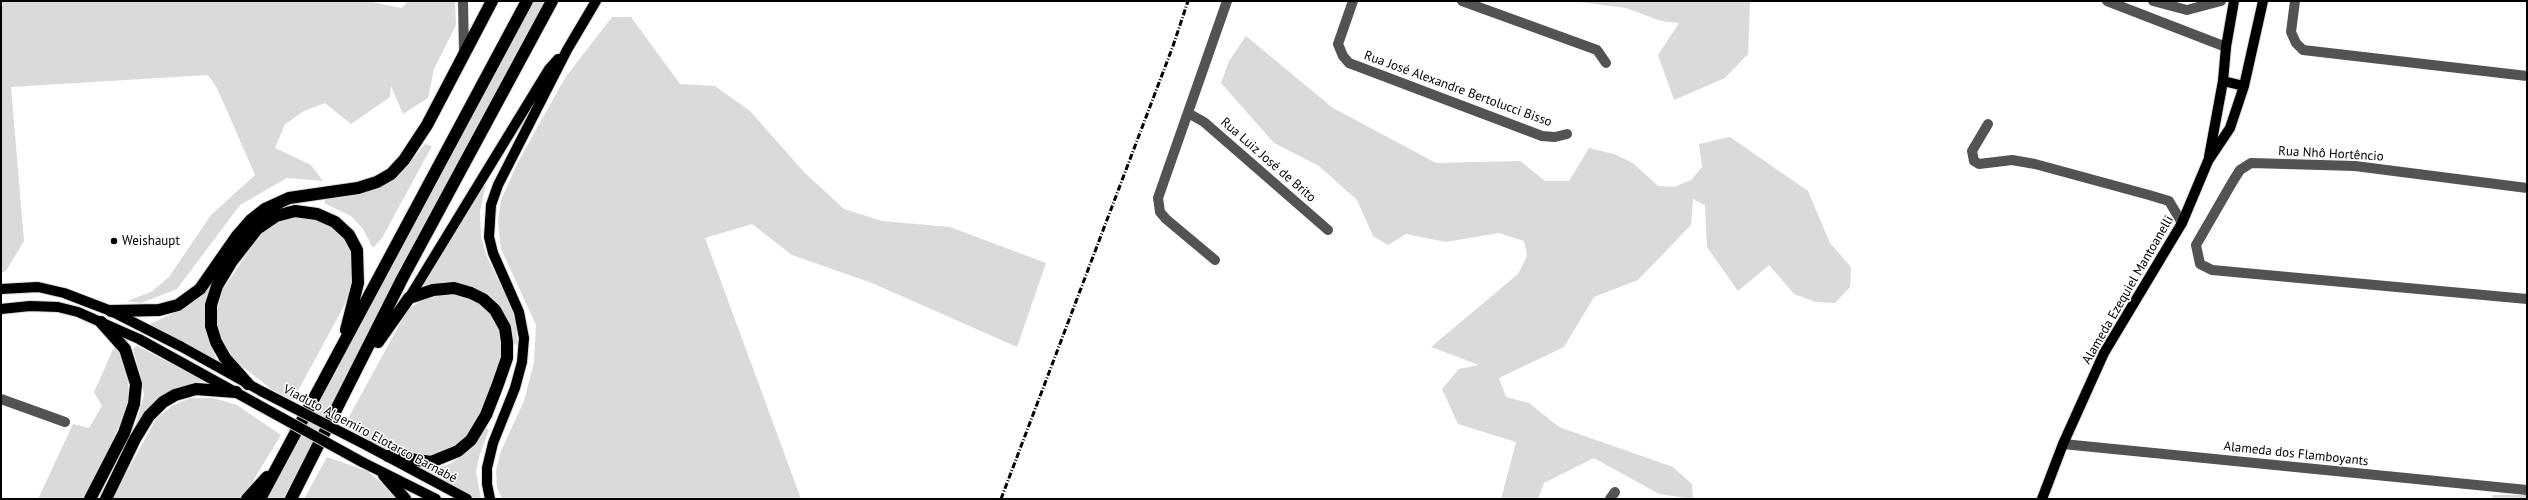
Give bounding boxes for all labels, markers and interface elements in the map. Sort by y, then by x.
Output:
street label: Rua José Alexandre Bertolucci Bisso [1362,48,1554,130]
street label: Rua Luiz José de Brito [1217,114,1319,206]
street label: Rua Nhô Hortêncio [2278,143,2384,165]
street label: Alameda Ezequiel Mantoanelli [2079,213,2177,367]
place label: Weishaupt [122,233,180,249]
marker: Weishaupt [109,236,119,246]
street label: Viaduto Algemiro Elotarco Barnabé [280,381,460,487]
street label: Alameda dos Flamboyants [2223,439,2369,469]

